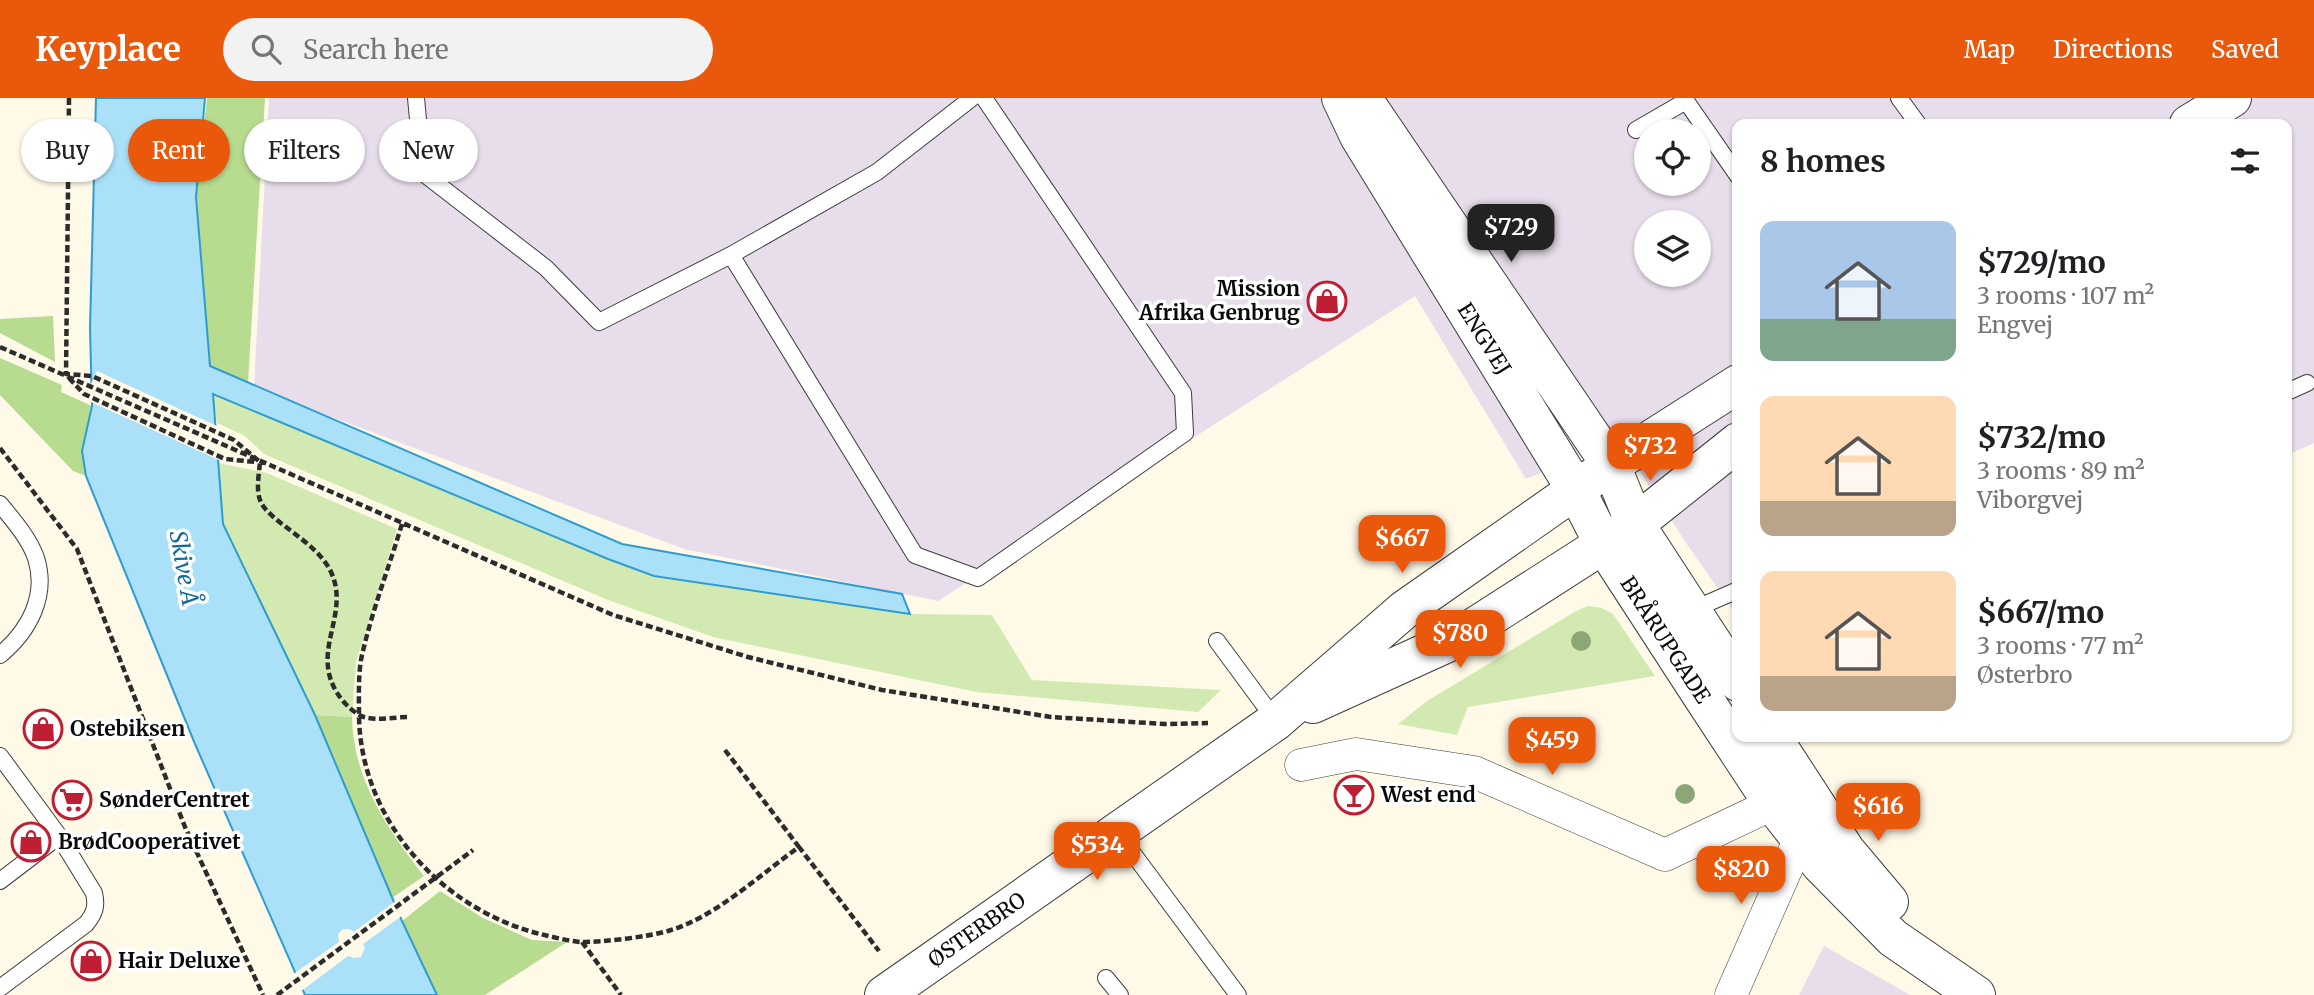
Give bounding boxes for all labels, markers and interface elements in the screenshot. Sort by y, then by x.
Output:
search box [223,18,713,81]
text: Keyplace [35,29,181,70]
icon: search [247,30,285,68]
text: Search here [303,33,449,66]
text: Map [1964,34,2015,65]
text: Directions [2053,34,2173,65]
text: Saved [2211,34,2279,65]
chip: Buy [21,119,114,182]
chip: Rent [128,119,230,182]
chip: Filters [244,119,365,182]
chip: New [379,119,478,182]
map controls [1634,119,1711,287]
button: locate [1634,119,1711,196]
text: 8 homes [1760,142,1886,180]
icon: filters [2226,142,2264,180]
pin: $729 [1470,204,1552,264]
button: layers [1634,210,1711,287]
text: $729 [1483,212,1539,241]
text: $729/mo [1977,243,2106,281]
icon: home [1816,249,1900,333]
place label: Mission Afrika Genbrug [1138,275,1300,326]
shop icon: Mission Afrika Genbrug [1306,280,1348,322]
text: 3 rooms · 107 m² [1977,281,2154,310]
street label: ENGVEJ [1452,298,1517,380]
text: Engvej [1977,310,2053,339]
text: $732/mo [1977,418,2106,456]
pin: $732 [1609,424,1691,483]
icon: home [1816,424,1900,508]
text: $732 [1623,431,1677,460]
text: 3 rooms · 89 m² [1977,456,2145,485]
text: Viborgvej [1977,485,2083,514]
pin: $667 [1361,516,1443,575]
text: $667 [1374,523,1430,552]
water label: Skive Å [164,528,206,608]
street label: BRÅRUPGADE [1614,571,1718,709]
text: $667/mo [1977,593,2104,631]
icon: home [1816,599,1900,683]
pin: $780 [1419,610,1501,670]
text: $780 [1432,618,1488,647]
text: 3 rooms · 77 m² [1977,631,2144,660]
text: Østerbro [1977,660,2072,689]
shop icon: Ostebiksen [22,708,64,750]
place label: Ostebiksen [70,715,185,742]
pin: $459 [1511,718,1593,777]
text: $459 [1524,725,1580,754]
bar icon: West end [1333,774,1375,816]
supermarket icon: SønderCentret [51,779,93,821]
place label: West end [1380,781,1476,808]
pin: $616 [1837,784,1919,843]
place label: SønderCentret [99,786,250,813]
text: $616 [1852,791,1904,820]
shop icon: BrødCooperativet [10,821,52,863]
pin: $534 [1056,822,1138,882]
place label: BrødCooperativet [58,828,241,855]
text: $534 [1070,830,1124,859]
pin: $820 [1700,846,1782,906]
text: $820 [1712,854,1770,883]
street label: ØSTERBRO [923,886,1031,973]
shop icon: Hair Deluxe [70,940,112,982]
place label: Hair Deluxe [118,947,240,974]

